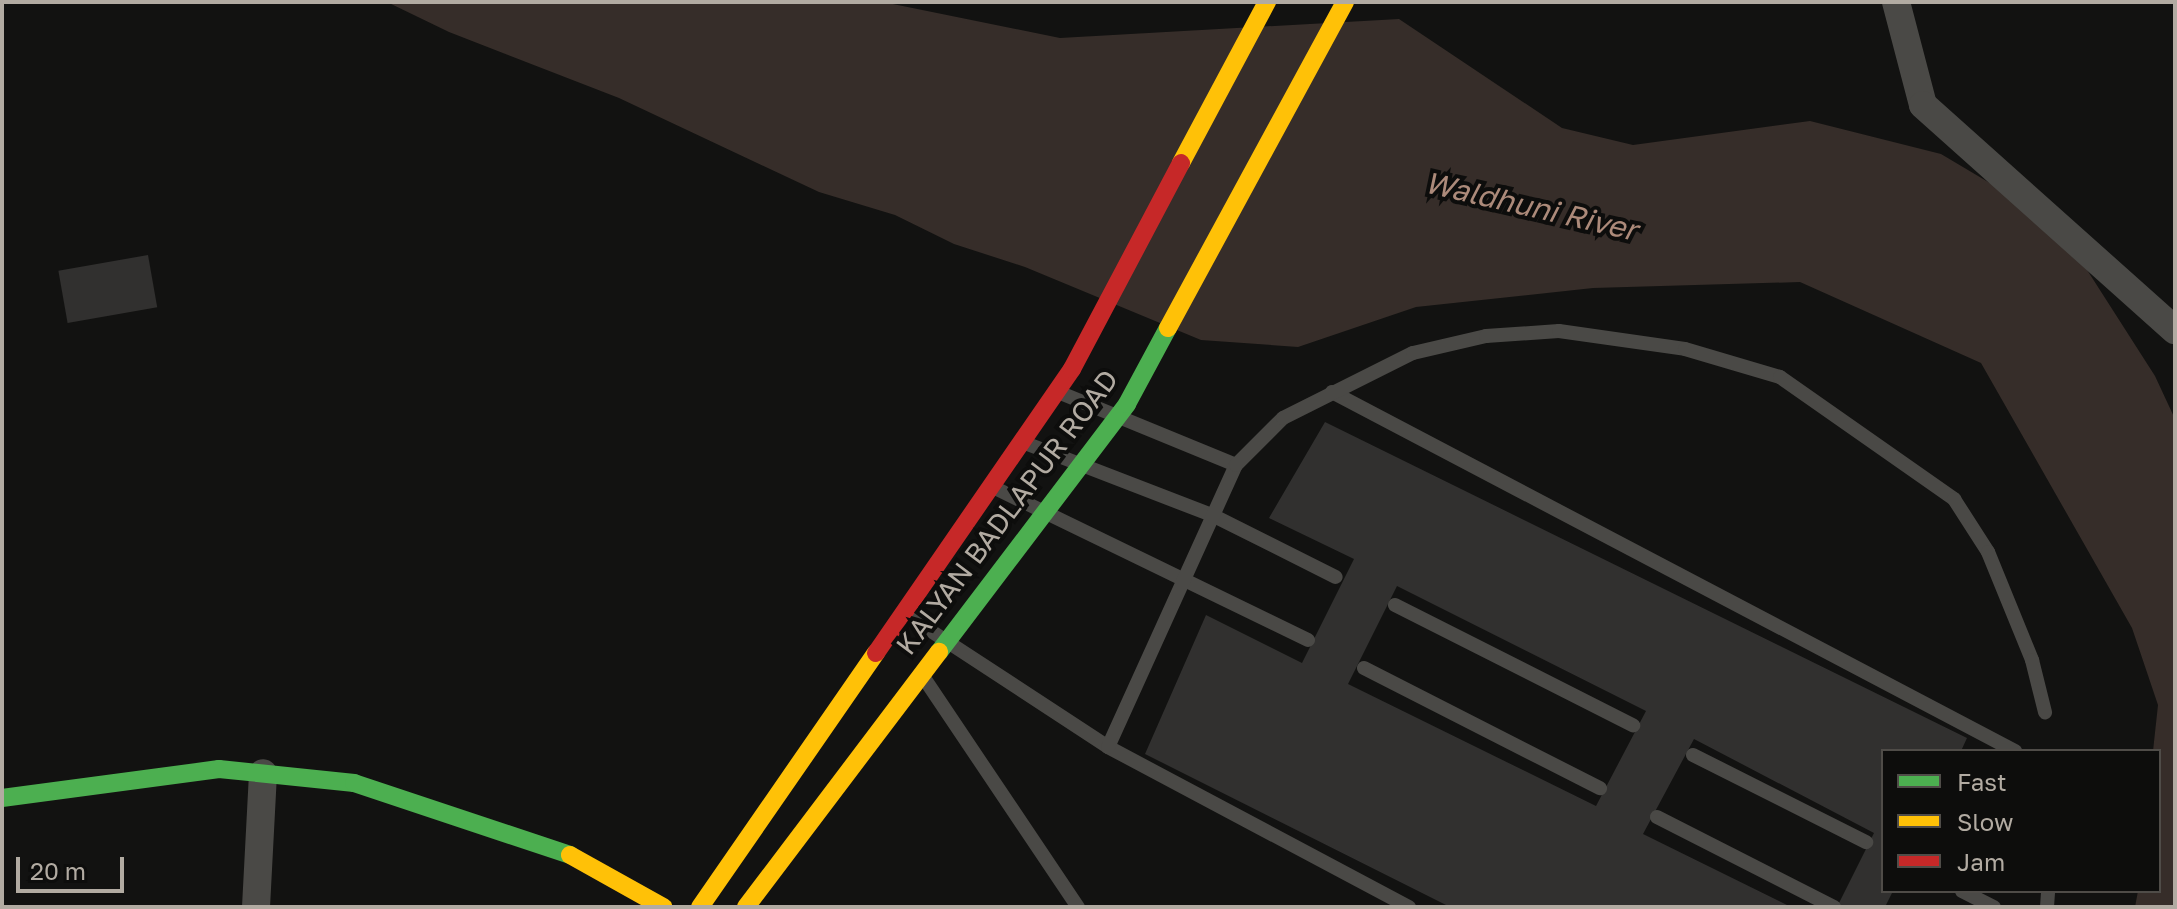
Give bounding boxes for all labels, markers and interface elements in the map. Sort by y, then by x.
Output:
water label: Waldhuni River [1421,164,1641,248]
street label: KALYAN BADLAPUR ROAD [889,363,1125,661]
legend [1881,749,2161,893]
text: Fast [1957,767,2007,796]
text: Slow [1957,807,2013,836]
scale bar [20,841,128,891]
text: Jam [1957,847,2005,876]
text: 20 m [30,856,86,885]

